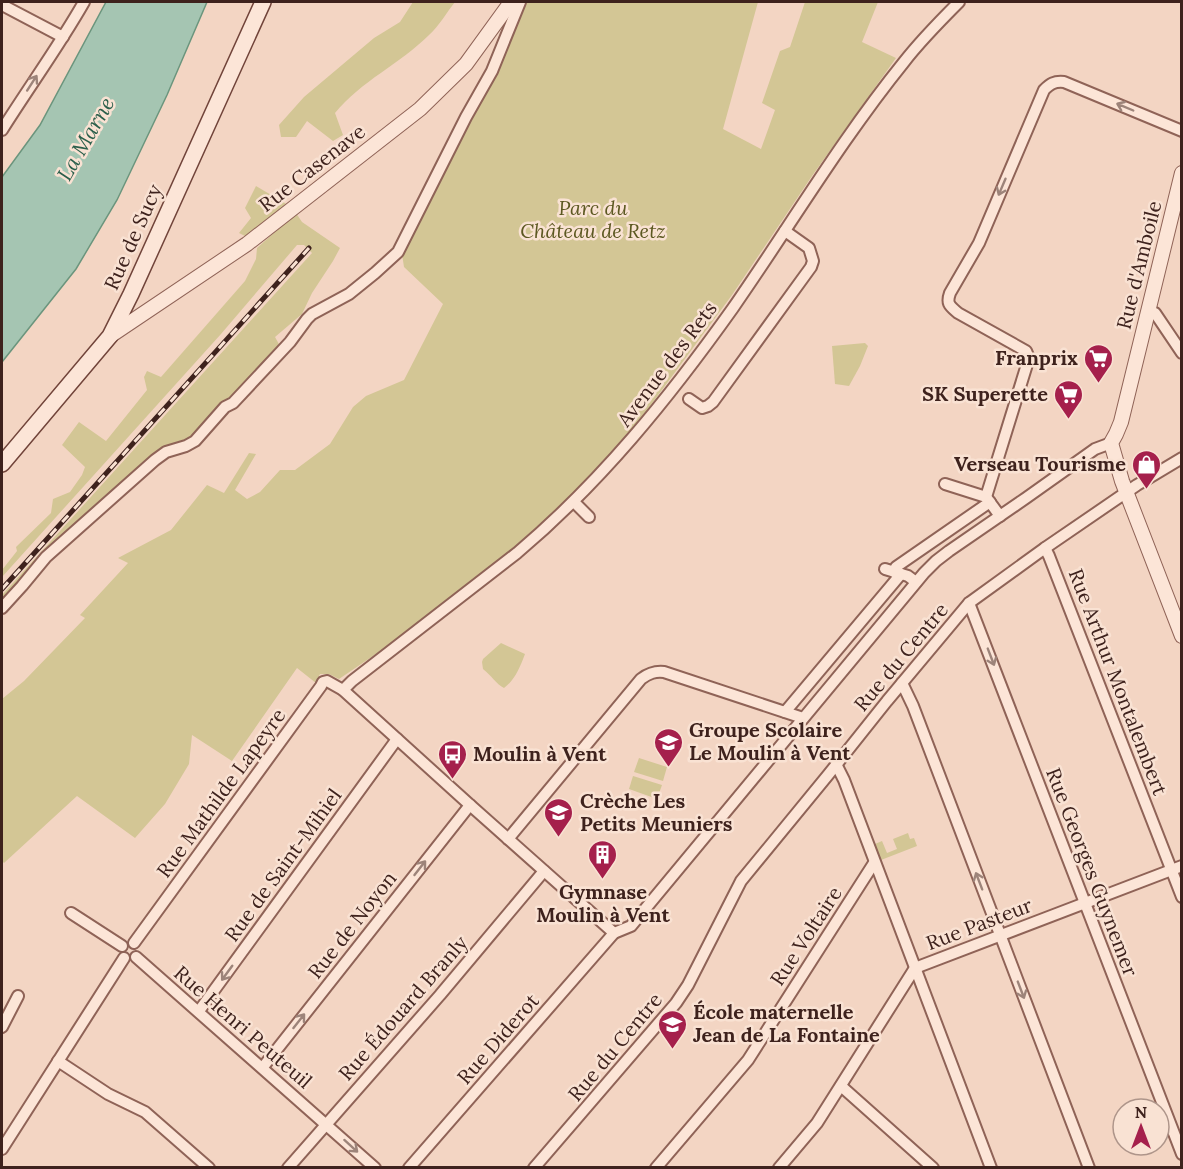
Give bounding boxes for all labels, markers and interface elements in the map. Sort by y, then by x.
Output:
one-way arrow [26,76,38,92]
water label: La Marne [51,92,120,185]
one-way arrow [1116,101,1135,112]
street label: Rue Casenave [254,118,370,217]
one-way arrow [996,178,1008,196]
street label: Rue de Sucy [98,180,167,293]
park label: Parc du Château de Retz [520,195,666,243]
street label: Rue d'Amboile [1110,198,1167,332]
street label: Avenue des Rets [611,296,722,432]
supermarket icon: Franprix [1083,342,1115,384]
place label: Franprix [995,345,1078,370]
supermarket icon: SK Superette [1053,378,1085,420]
place label: SK Superette [922,381,1048,406]
shop icon: Verseau Tourisme [1131,448,1163,490]
place label: Verseau Tourisme [954,451,1126,476]
street label: Rue Arthur Montalembert [1064,565,1173,799]
street label: Rue du Centre [848,597,953,716]
one-way arrow [986,647,997,666]
street label: Rue Mathilde Lapeyre [151,703,290,882]
place label: Groupe Scolaire Le Moulin à Vent [689,717,851,765]
school or university icon: Groupe Scolaire Le Moulin à Vent [652,726,684,768]
bus stop icon: Moulin à Vent [436,738,468,780]
place label: Moulin à Vent [473,741,607,766]
street label: Rue Georges Guynemer [1041,764,1144,980]
street label: Rue de Saint-Mihiel [219,783,346,946]
place label: Crèche Les Petits Meuniers [580,788,733,836]
school or university icon: Crèche Les Petits Meuniers [543,796,575,838]
building icon: Gymnase Moulin à Vent [587,838,619,880]
one-way arrow [413,861,426,877]
street label: Rue de Noyon [302,866,401,983]
one-way arrow [973,872,984,891]
place label: Gymnase Moulin à Vent [536,879,670,927]
street label: Rue Voltaire [764,881,847,990]
street label: Rue Pasteur [922,892,1036,955]
street label: Rue Édouard Branly [333,930,473,1085]
street label: Rue Henri Peuteuil [169,960,317,1093]
one-way arrow [221,965,233,981]
one-way arrow [1017,980,1028,999]
street label: Rue du Centre [562,987,667,1106]
street label: Rue Diderot [451,988,544,1089]
place label: École maternelle Jean de La Fontaine [693,999,880,1047]
school or university icon: École maternelle Jean de La Fontaine [656,1008,688,1050]
one-way arrow [293,1014,306,1030]
north arrow [1111,1097,1171,1157]
text: N [1135,1102,1147,1122]
one-way arrow [343,1139,358,1153]

